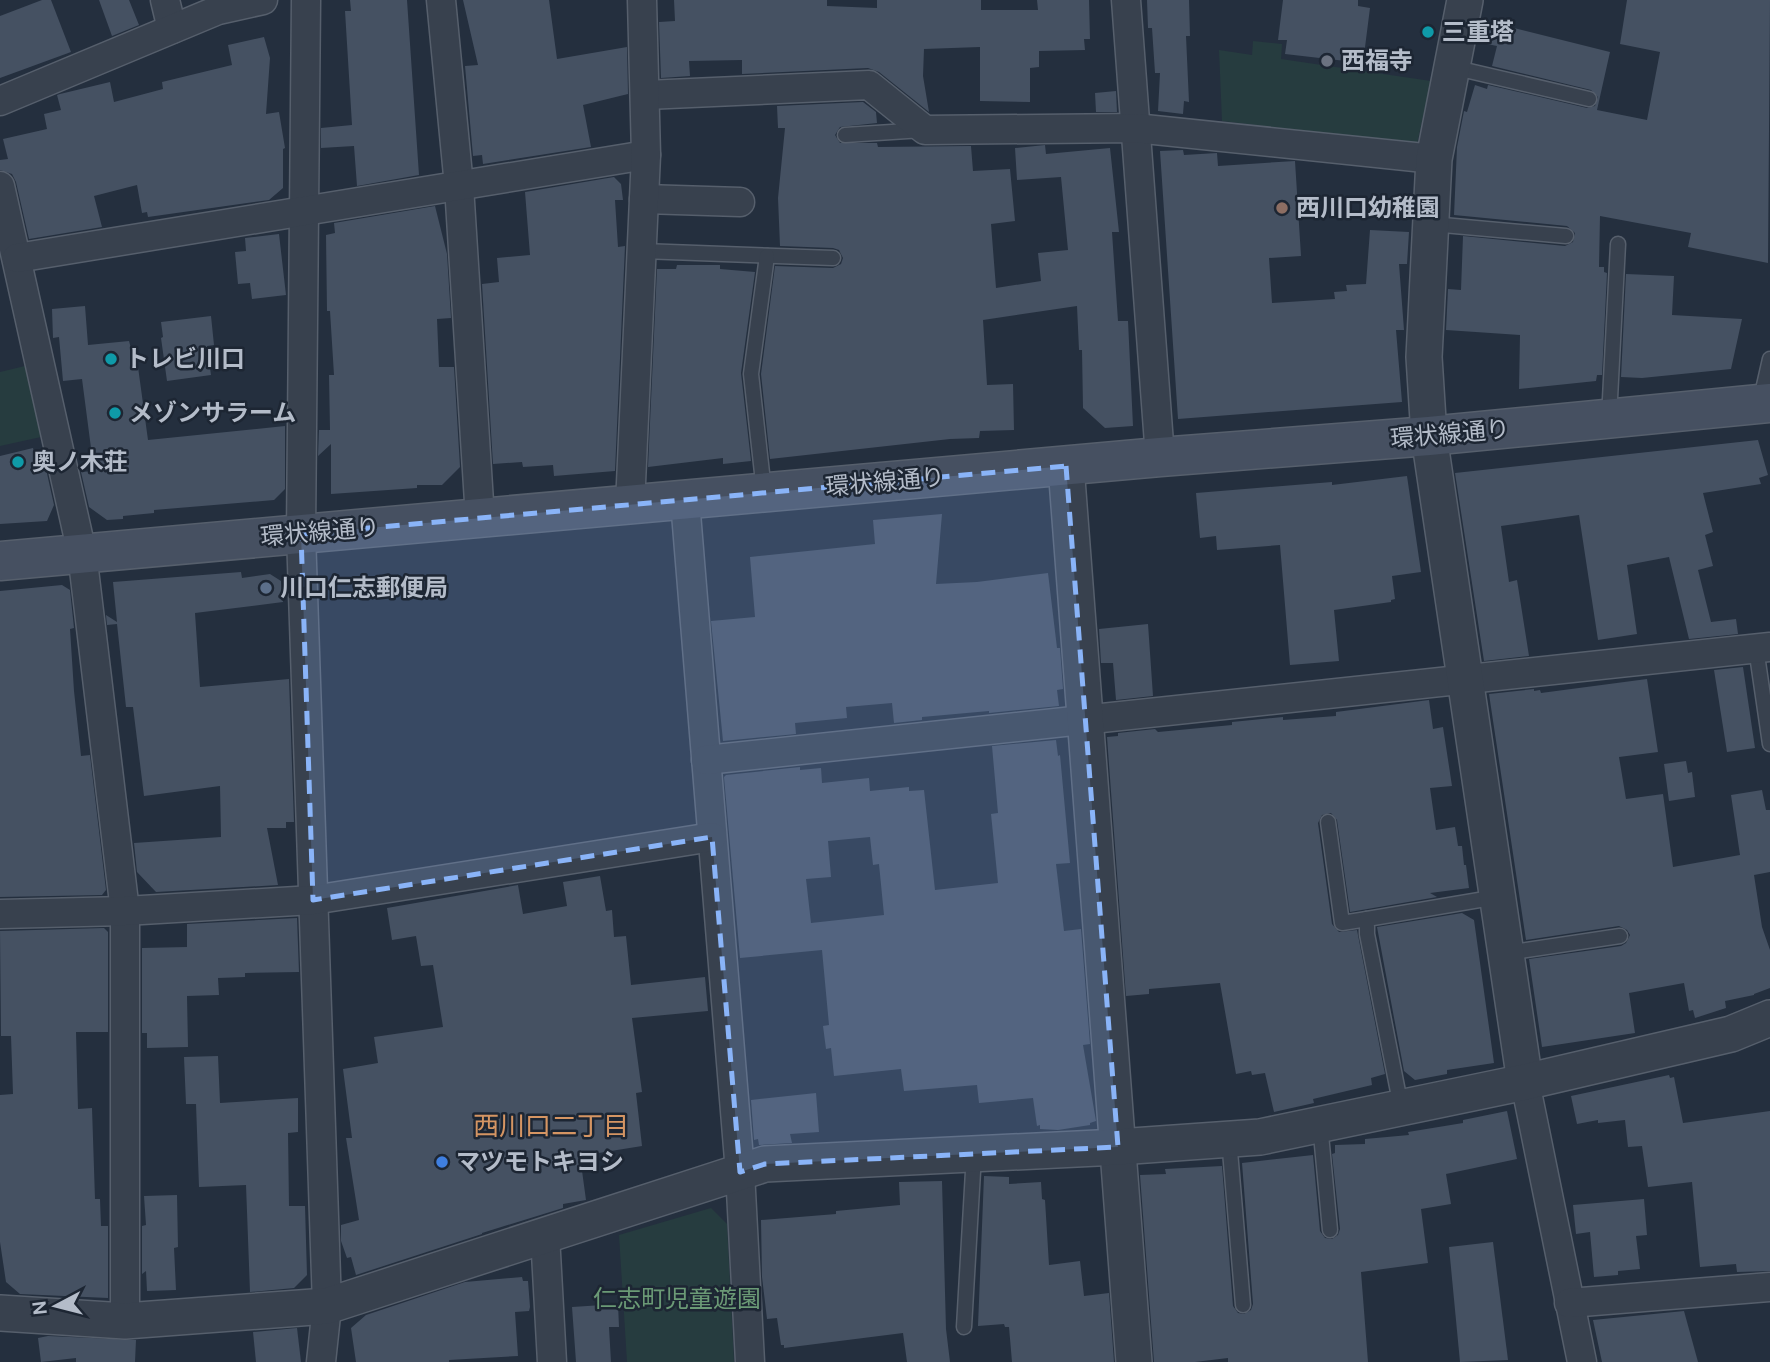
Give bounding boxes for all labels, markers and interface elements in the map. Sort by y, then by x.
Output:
place label: 三重塔 [1442,16,1514,47]
marker: 三重塔 [1420,24,1436,40]
place label: 西福寺 [1341,45,1413,76]
marker: 西福寺 [1319,53,1335,69]
place label: 西川口幼稚園 [1296,192,1440,223]
marker: 西川口幼稚園 [1274,200,1290,216]
place label: トレビ川口 [125,343,245,374]
marker: トレビ川口 [103,351,119,367]
place label: メゾンサラーム [129,397,296,428]
marker: メゾンサラーム [107,405,123,421]
street label: 環状線通り [1389,413,1511,454]
place label: 奥ノ木荘 [32,446,128,477]
marker: 奥ノ木荘 [10,454,26,470]
street label: 環状線通り [824,461,946,502]
street label: 環状線通り [259,511,381,552]
place label: 川口仁志郵便局 [280,572,448,603]
marker: 川口仁志郵便局 [258,580,274,596]
district label: 西川口二丁目 [473,1109,629,1143]
place label: マツモトキヨシ [456,1146,624,1177]
marker: マツモトキヨシ [434,1154,450,1170]
north arrow [21,1271,91,1341]
park label: 仁志町児童遊園 [593,1283,761,1314]
text: N [26,1300,53,1316]

